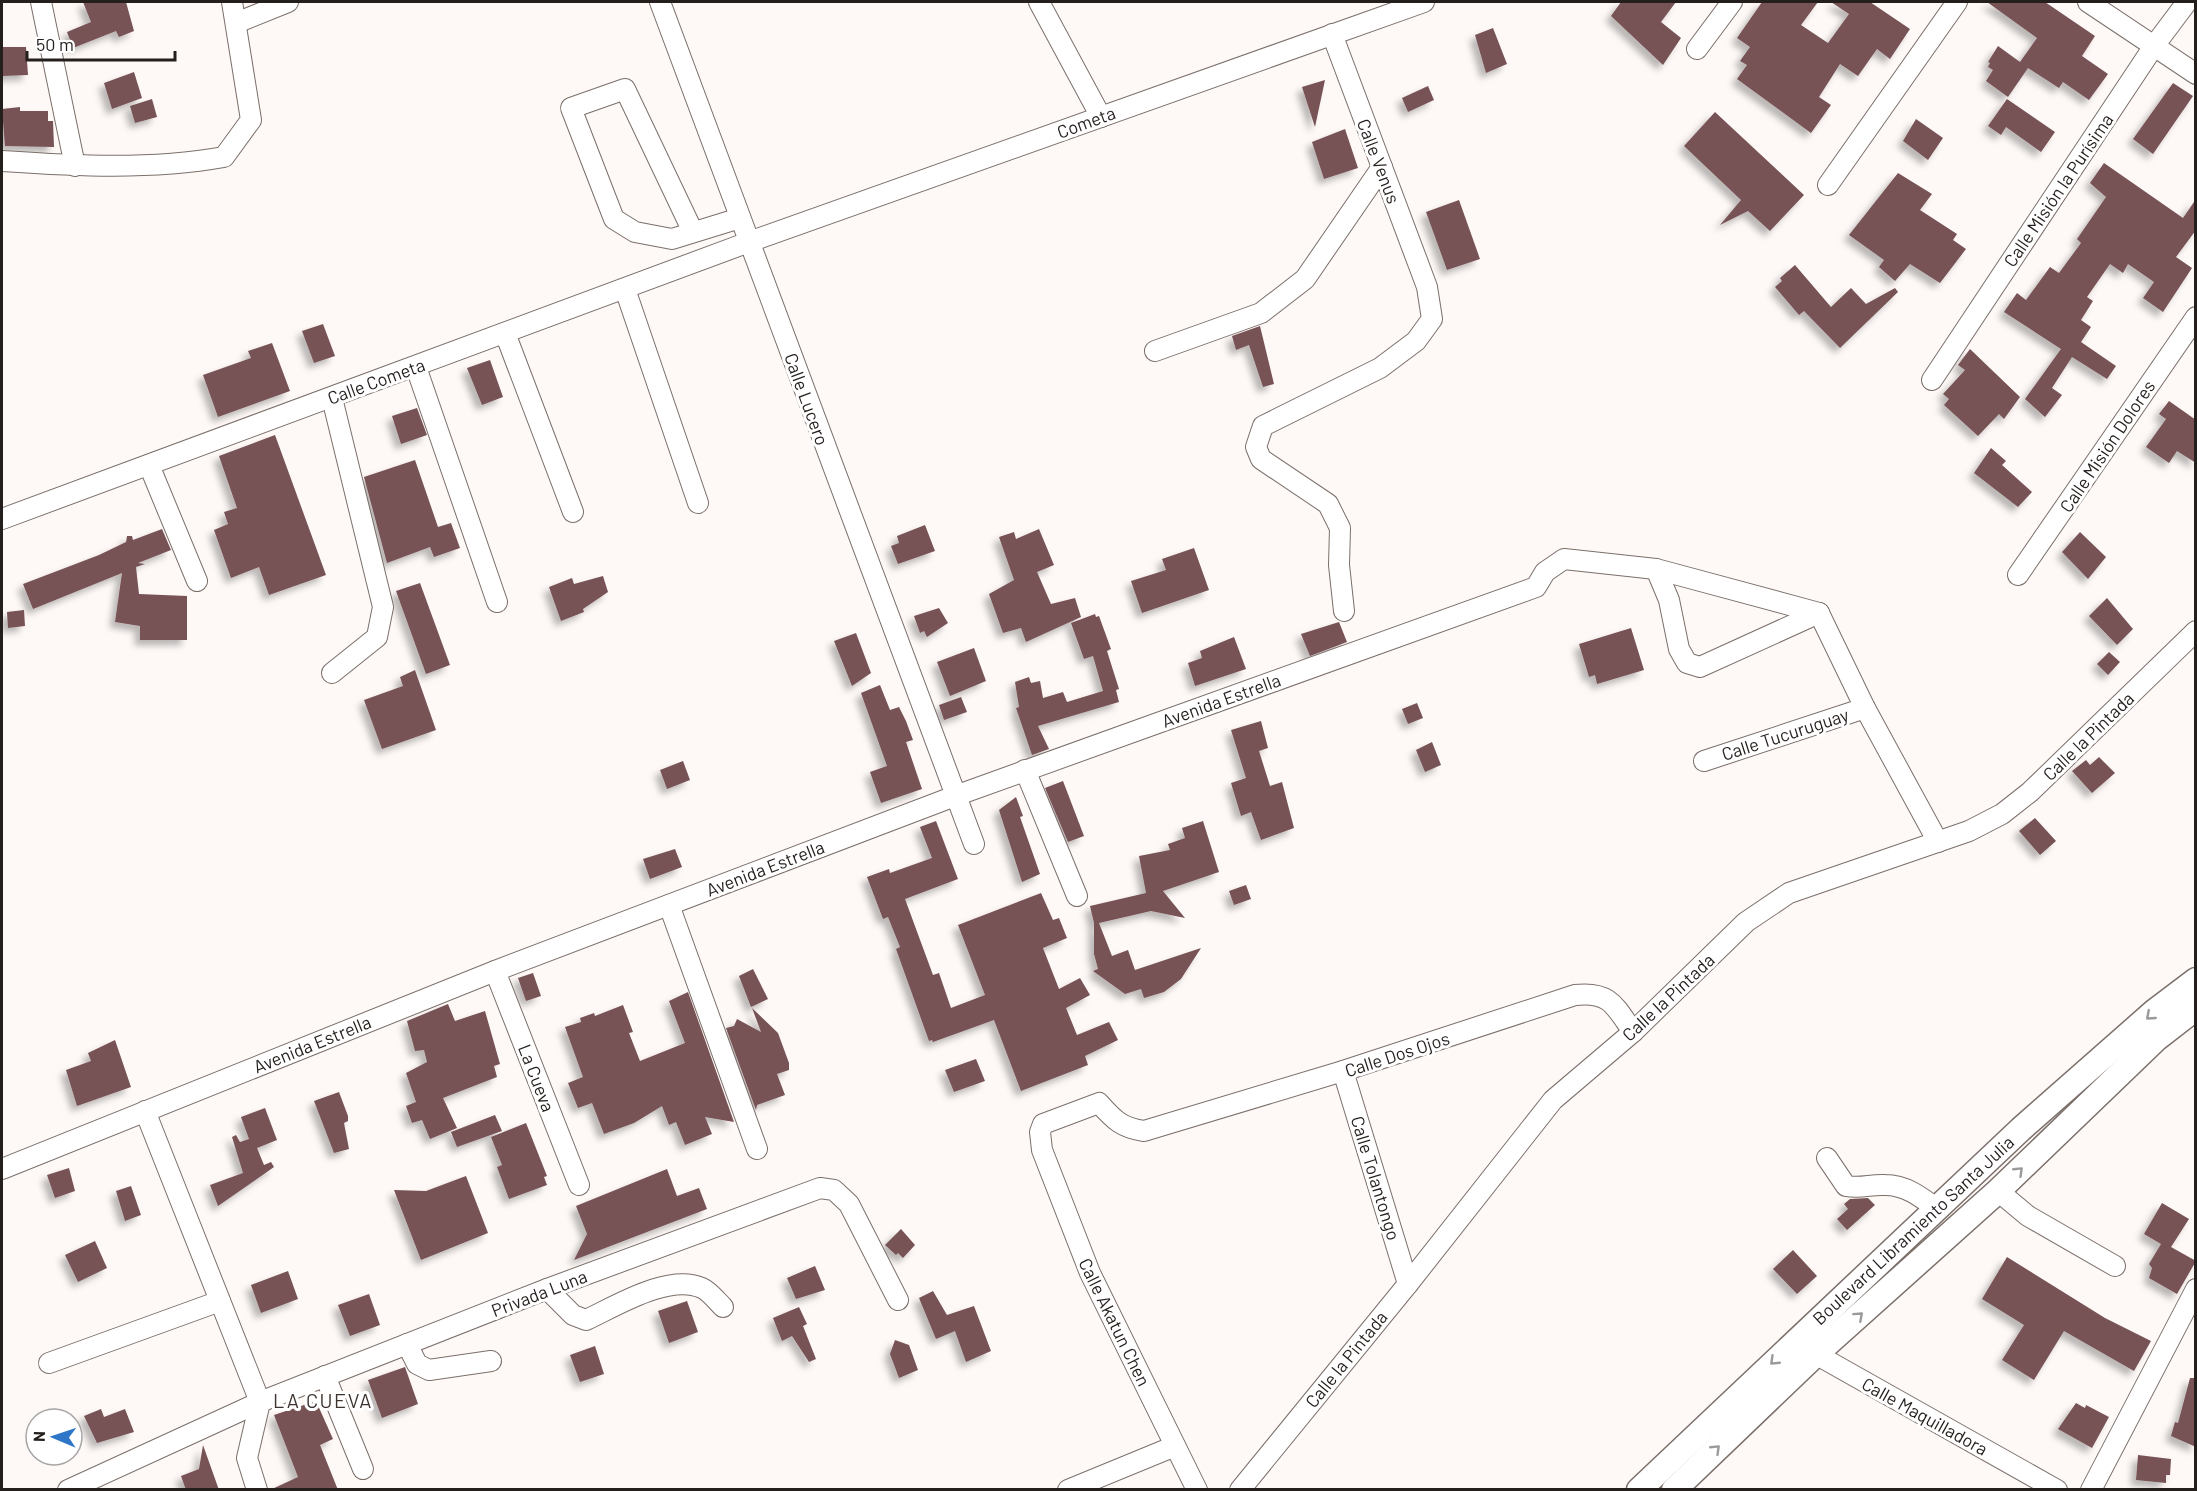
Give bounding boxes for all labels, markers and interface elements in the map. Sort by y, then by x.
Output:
scale bar [27,24,176,62]
text: 50 m [36,33,74,55]
street label: Cometa [1054,101,1118,143]
street label: Calle Misión la Purísima [1999,109,2117,271]
street label: Calle Venus [1353,116,1405,206]
street label: Calle Lucero [780,350,834,448]
street label: Calle Cometa [324,353,428,409]
street label: Calle Misión Dolores [2055,376,2159,516]
street label: Avenida Estrella [1159,668,1283,732]
street label: Calle la Pintada [2038,687,2138,785]
street label: Calle Tucuruguay [1719,703,1851,765]
street label: Avenida Estrella [703,835,827,901]
street label: Calle la Pintada [1617,949,1719,1045]
one-way arrow [2146,1009,2157,1020]
street label: Avenida Estrella [250,1010,374,1078]
street label: Calle Dos Ojos [1342,1027,1452,1081]
street label: La Cueva [514,1041,560,1115]
street label: Calle Tolantongo [1347,1113,1405,1243]
street label: Boulevard Libramiento Santa Julia [1808,1131,2018,1329]
one-way arrow [2012,1168,2023,1179]
street label: Calle Akatun Chen [1074,1254,1156,1390]
street label: Privada Luna [488,1265,590,1321]
street label: Calle la Pintada [1300,1306,1392,1412]
one-way arrow [1852,1312,1863,1323]
one-way arrow [1770,1353,1781,1364]
street label: Calle Maquilladora [1858,1372,1992,1460]
district label: LA CUEVA [273,1388,373,1412]
north arrow [24,1407,84,1467]
text: N [29,1431,48,1442]
one-way arrow [1710,1445,1720,1456]

